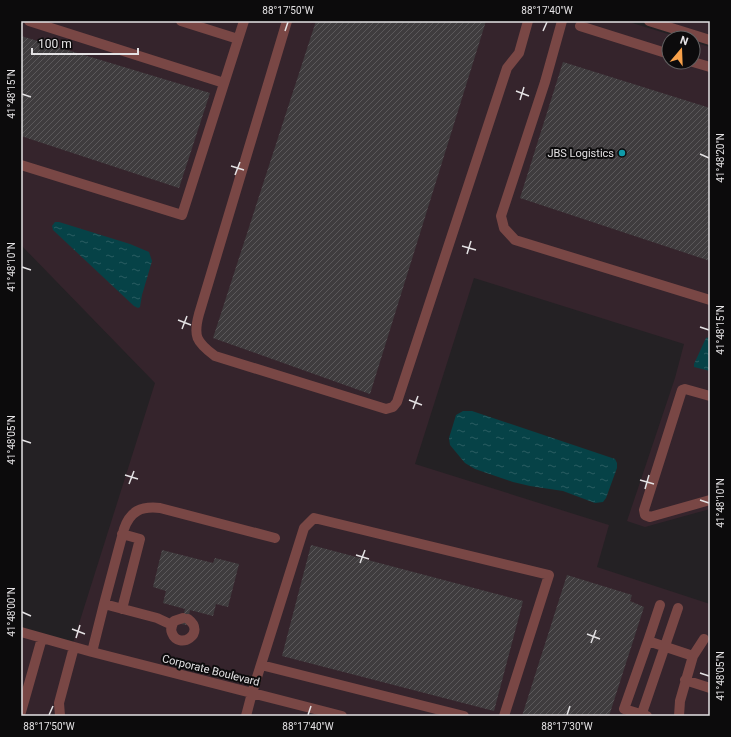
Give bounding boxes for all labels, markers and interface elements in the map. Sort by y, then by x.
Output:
text: 88°17'50"W [262,5,314,16]
text: 88°17'40"W [521,5,573,16]
scale bar [32,30,138,56]
north arrow [661,30,701,70]
text: N [678,34,690,49]
text: 100 m [38,37,72,51]
text: 41°48'15"N [6,69,17,119]
text: 41°48'20"N [715,133,726,183]
place label: JBS Logistics [547,147,614,160]
marker: JBS Logistics [617,148,627,158]
text: 41°48'10"N [6,242,17,292]
text: 41°48'15"N [715,305,726,355]
text: 41°48'05"N [6,415,17,465]
text: 41°48'10"N [715,478,726,528]
text: 41°48'00"N [6,587,17,637]
text: 41°48'05"N [715,651,726,701]
street label: Corporate Boulevard [161,652,261,689]
text: 88°17'50"W [23,721,75,732]
text: 88°17'40"W [282,721,334,732]
text: 88°17'30"W [541,721,593,732]

